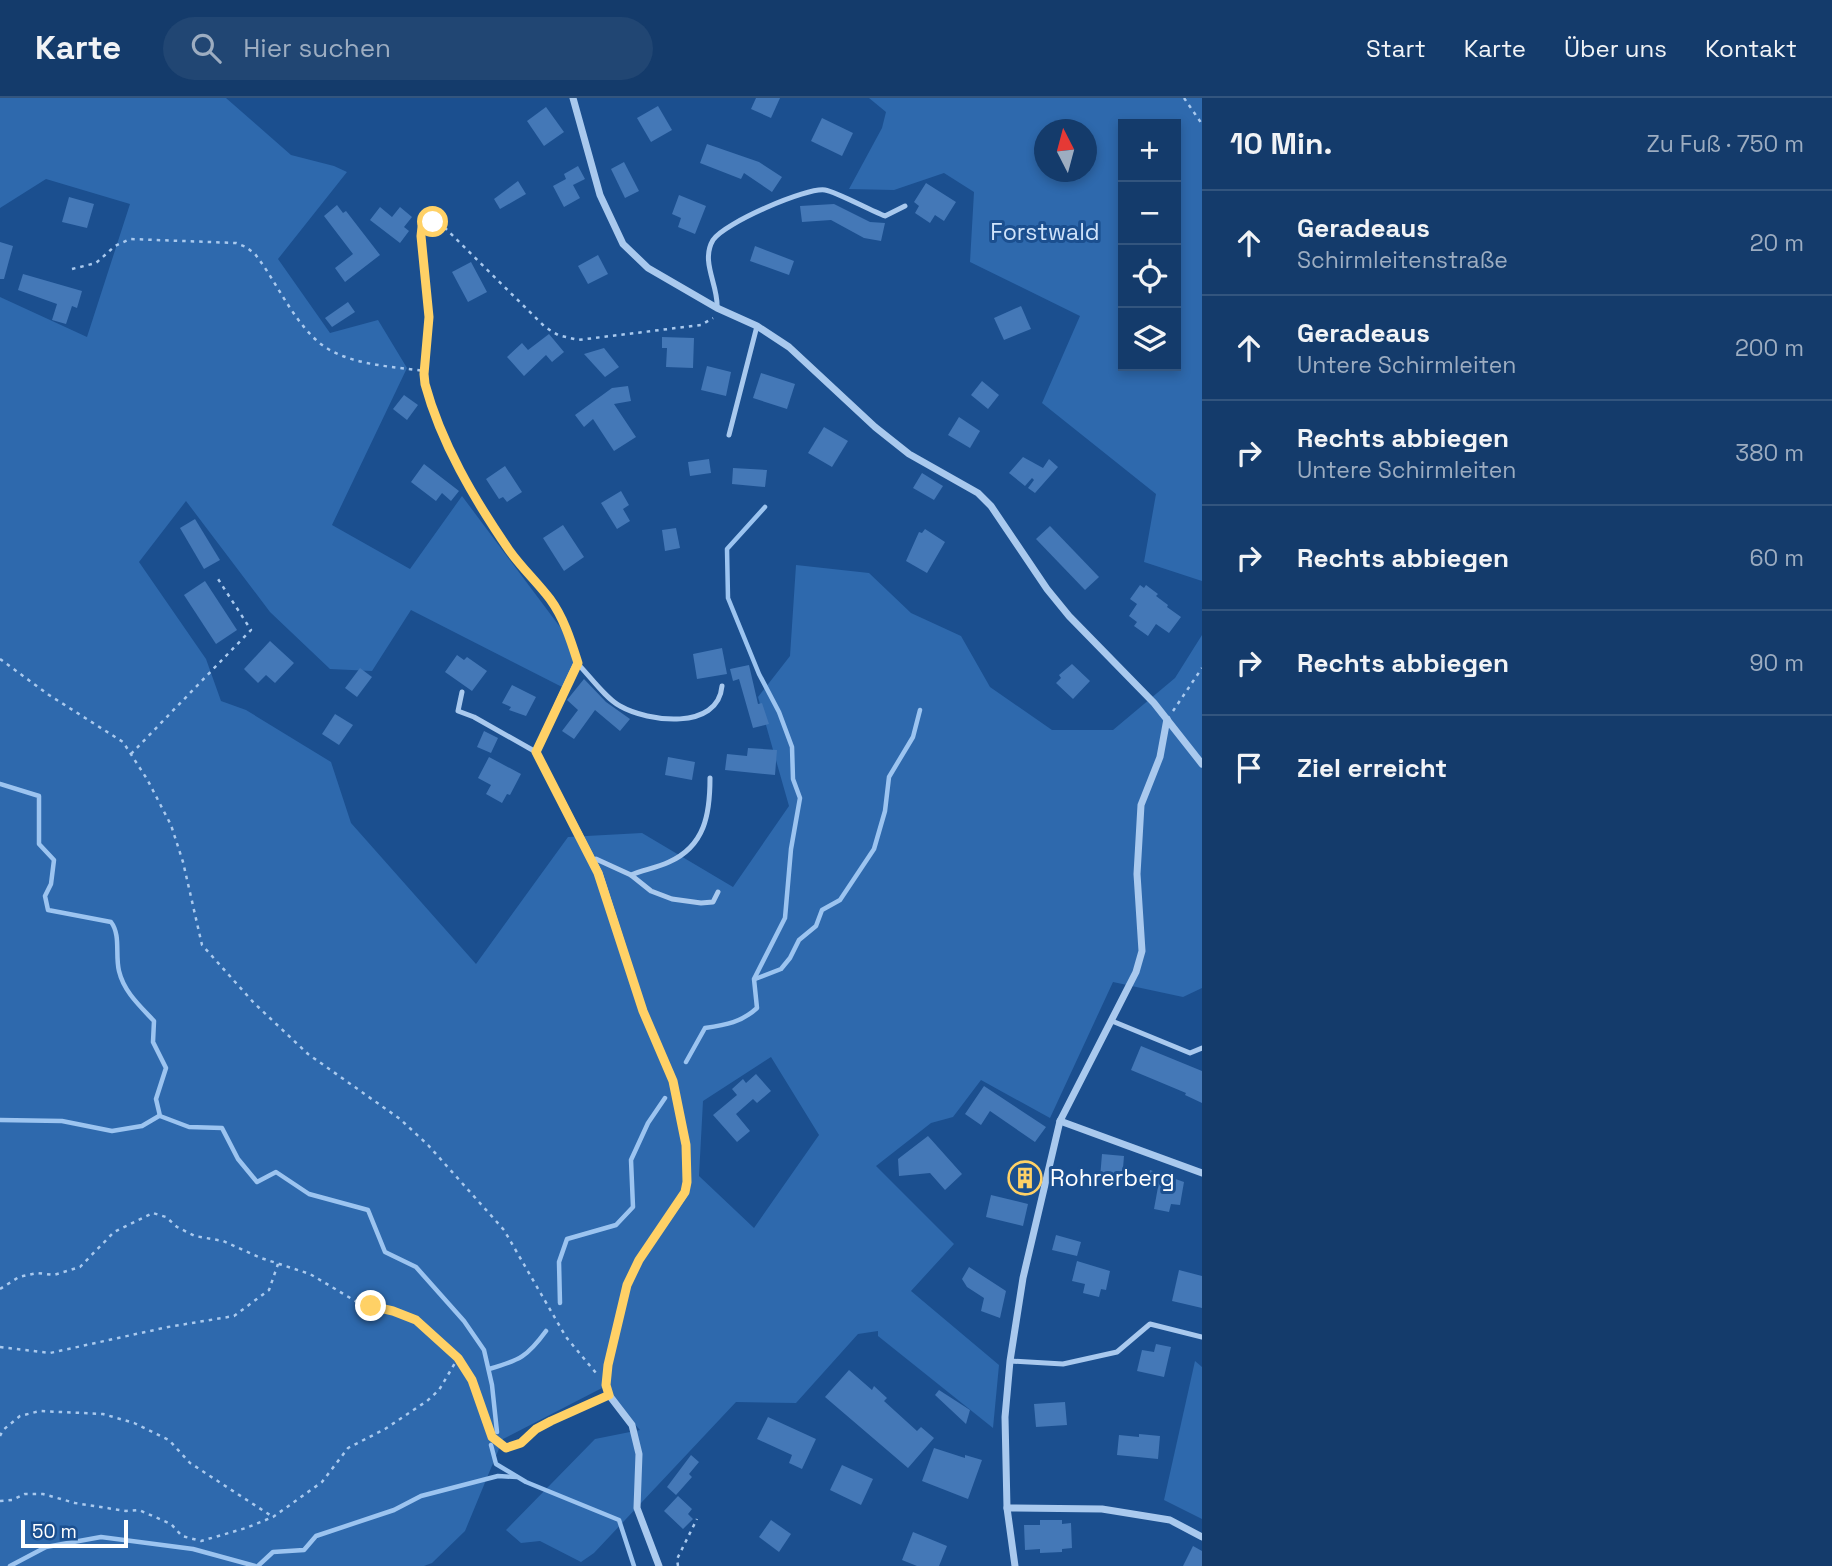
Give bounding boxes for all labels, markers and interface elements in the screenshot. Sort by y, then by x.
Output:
search box [163,17,653,80]
text: Karte [35,27,121,69]
icon: search [187,29,225,67]
text: Hier suchen [243,31,391,65]
text: Start [1366,33,1426,64]
text: Karte [1464,33,1526,64]
text: Über uns [1564,33,1667,64]
text: Kontakt [1705,33,1797,64]
north arrow [1034,119,1097,182]
map controls [1118,119,1181,371]
button: + [1118,119,1181,182]
text: 10 Min. [1230,124,1332,163]
text: Zu Fuß · 750 m [1647,129,1804,159]
button: − [1118,182,1181,245]
route start [417,206,448,237]
text: Geradeaus [1297,211,1430,245]
park label: Forstwald [990,217,1100,247]
icon: ahead [1230,224,1268,262]
text: 20 m [1750,228,1804,258]
button: locate [1118,245,1181,308]
text: Schirmleitenstraße [1297,245,1508,275]
button: layers [1118,308,1181,371]
text: Geradeaus [1297,316,1430,350]
icon: ahead [1230,329,1268,367]
text: 200 m [1735,333,1804,363]
text: Untere Schirmleiten [1297,350,1516,380]
text: Rechts abbiegen [1297,421,1509,455]
icon: right [1230,434,1268,472]
text: 380 m [1735,438,1804,468]
text: Untere Schirmleiten [1297,455,1516,485]
icon: right [1230,539,1268,577]
text: Rechts abbiegen [1297,541,1509,575]
text: 60 m [1749,543,1804,573]
icon: right [1230,644,1268,682]
text: Rechts abbiegen [1297,646,1509,680]
text: 90 m [1749,648,1804,678]
icon: arrive [1230,749,1268,787]
text: Ziel erreicht [1297,751,1447,785]
building icon: Rohrerberg [1006,1159,1044,1197]
place label: Rohrerberg [1050,1163,1175,1193]
route end [355,1290,386,1321]
scale bar [21,1517,128,1549]
text: 50 m [32,1519,77,1544]

